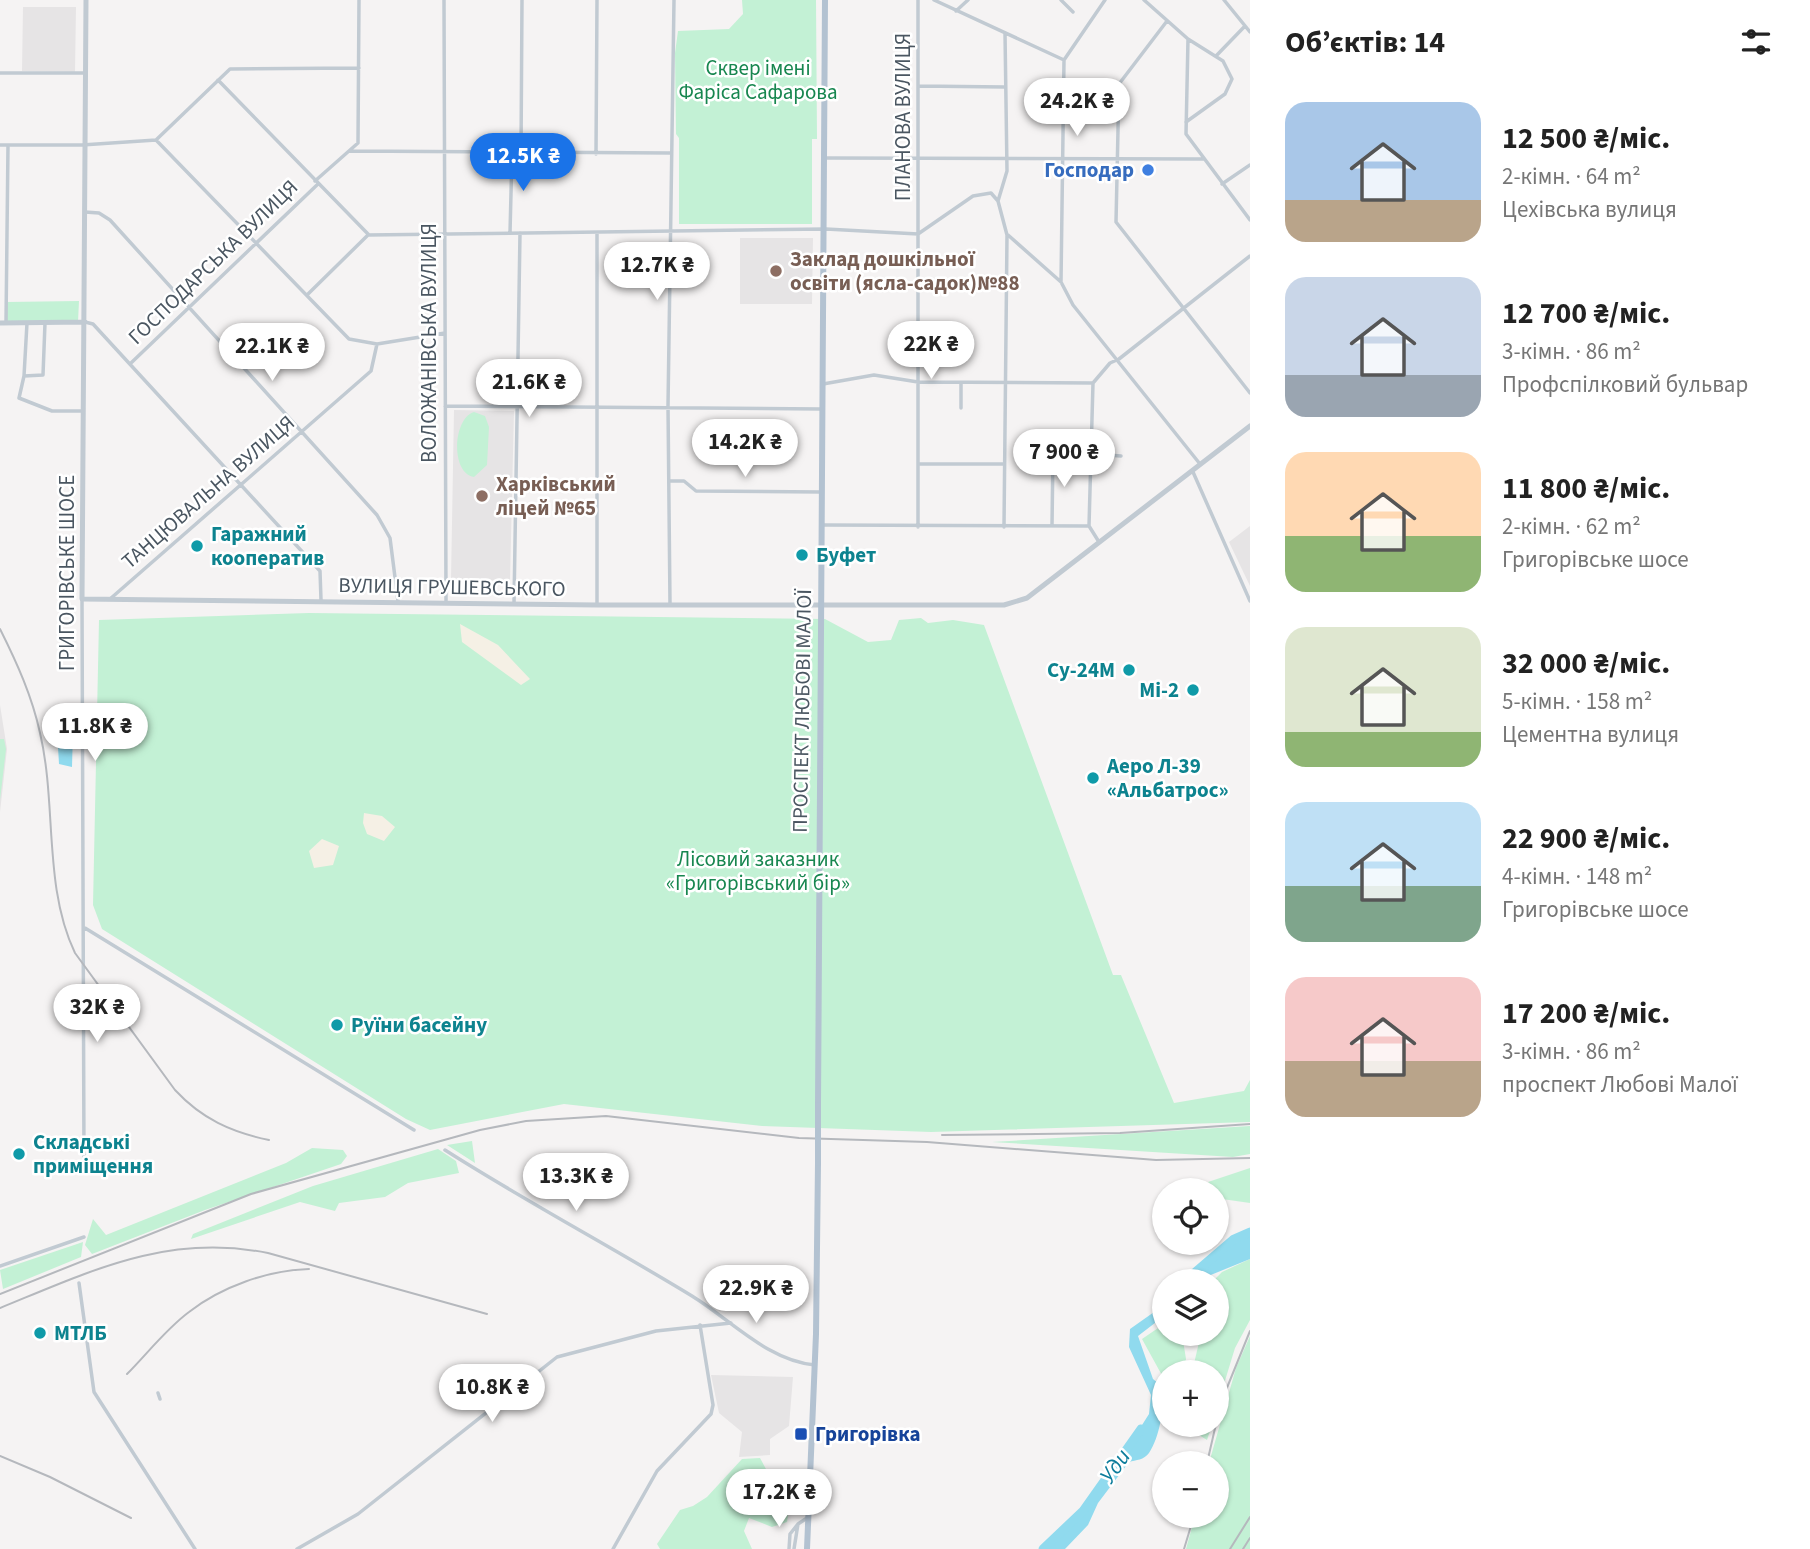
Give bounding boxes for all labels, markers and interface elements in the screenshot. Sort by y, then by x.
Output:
text: Об’єктів: 14 [1285,21,1445,64]
icon: filters [1737,23,1775,61]
street label: ПЛАНОВА ВУЛИЦЯ [888,33,918,201]
park label: Сквер імені Фаріса Сафарова [678,53,838,107]
pin: 24.2K ₴ [1012,78,1142,138]
text: 24.2K ₴ [1040,84,1114,117]
text: 12 500 ₴/міс. [1502,117,1670,160]
icon: home [1341,130,1425,214]
pin: 12.5K ₴ [458,134,588,193]
text: 12.5K ₴ [486,139,560,172]
place label: Господар [1044,155,1134,185]
text: 2-кімн. · 64 m² [1502,160,1641,193]
marker: Господар [1140,162,1156,178]
street label: ГОСПОДАРСЬКА ВУЛИЦЯ [121,173,305,351]
text: Цехівська вулиця [1502,193,1677,226]
street label: ВОЛОЖАНІВСЬКА ВУЛИЦЯ [414,223,444,463]
pin: 12.7K ₴ [592,243,722,302]
place label: Заклад дошкільної освіти (ясла-садок)№88 [790,244,1020,298]
text: 12.7K ₴ [620,248,694,281]
marker: Заклад дошкільної освіти (ясла-садок)№88 [768,263,784,279]
text: 12 700 ₴/міс. [1502,292,1670,335]
icon: home [1341,305,1425,389]
pin: 22K ₴ [882,322,980,381]
pin: 22.1K ₴ [207,324,337,383]
text: 22K ₴ [903,327,959,360]
text: 22.1K ₴ [235,329,309,362]
text: 3-кімн. · 86 m² [1502,335,1641,368]
pin: 21.6K ₴ [464,360,594,419]
text: 21.6K ₴ [492,365,566,398]
text: Профспілковий бульвар [1502,368,1748,401]
street label: ТАНЦЮВАЛЬНА ВУЛИЦЯ [115,408,301,576]
pin: 14.2K ₴ [680,420,810,479]
text: 14.2K ₴ [708,425,782,458]
pin: 7 900 ₴ [999,430,1129,489]
text: 7 900 ₴ [1029,435,1099,468]
text: 11 800 ₴/міс. [1502,467,1670,510]
place label: Харківський ліцей №65 [496,469,616,523]
street label: ГРИГОРІВСЬКЕ ШОСЕ [52,475,82,671]
icon: home [1341,480,1425,564]
marker: Харківський ліцей №65 [474,488,490,504]
text: 2-кімн. · 62 m² [1502,510,1641,543]
place label: Гаражний кооператив [211,519,324,573]
marker: Гаражний кооператив [189,538,205,554]
place label: Буфет [816,540,876,570]
text: Григорівське шосе [1502,543,1689,576]
marker: Буфет [794,547,810,563]
street label: ВУЛИЦЯ ГРУШЕВСЬКОГО [338,570,566,604]
street label: ПРОСПЕКТ ЛЮБОВІ МАЛОЇ [785,588,819,833]
text: 32 000 ₴/міс. [1502,642,1670,685]
place label: Су-24М [1047,655,1115,685]
icon: home [1341,655,1425,739]
marker: Су-24М [1121,662,1137,678]
place label: Мі-2 [1139,675,1179,705]
marker: Мі-2 [1185,682,1201,698]
text: 5-кімн. · 158 m² [1502,685,1652,718]
pin: 11.8K ₴ [30,704,160,763]
text: 11.8K ₴ [58,709,132,742]
text: Цементна вулиця [1502,718,1679,751]
place label: Аеро Л-39 «Альбатрос» [1106,751,1229,805]
marker: Аеро Л-39 «Альбатрос» [1085,770,1101,786]
text: 22 900 ₴/міс. [1502,817,1670,860]
icon: home [1341,830,1425,914]
park label: Лісовий заказник «Григорівський бір» [666,844,850,898]
text: 4-кімн. · 148 m² [1502,860,1652,893]
text: Григорівське шосе [1502,893,1689,926]
pin: 32K ₴ [48,984,146,1044]
text: 32K ₴ [69,990,125,1023]
text: 17 200 ₴/міс. [1502,992,1670,1035]
icon: home [1341,1005,1425,1089]
place label: Руїни басейну [351,1010,487,1040]
marker: Руїни басейну [329,1017,345,1033]
text: 3-кімн. · 86 m² [1502,1035,1641,1068]
text: проспект Любові Малої [1502,1068,1738,1101]
place label: Складські приміщення [33,1127,153,1181]
marker: Складські приміщення [11,1146,27,1162]
pin: 13.3K ₴ [511,1154,641,1213]
text: 13.3K ₴ [539,1159,613,1192]
map controls [1152,1178,1229,1528]
button: locate [1152,1178,1229,1255]
pin: 22.9K ₴ [691,1266,821,1325]
button: layers [1152,1269,1229,1346]
text: 22.9K ₴ [719,1271,793,1304]
place label: МТЛБ [54,1318,107,1348]
marker: МТЛБ [32,1325,48,1341]
button: + [1152,1360,1229,1437]
pin: 10.8K ₴ [427,1364,557,1424]
text: 10.8K ₴ [455,1370,529,1403]
place label: Григорівка [815,1419,921,1449]
marker: Григорівка [793,1426,809,1442]
water label: Уди [1091,1442,1139,1490]
button: − [1152,1451,1229,1528]
pin: 17.2K ₴ [714,1470,844,1529]
text: 17.2K ₴ [742,1475,816,1508]

